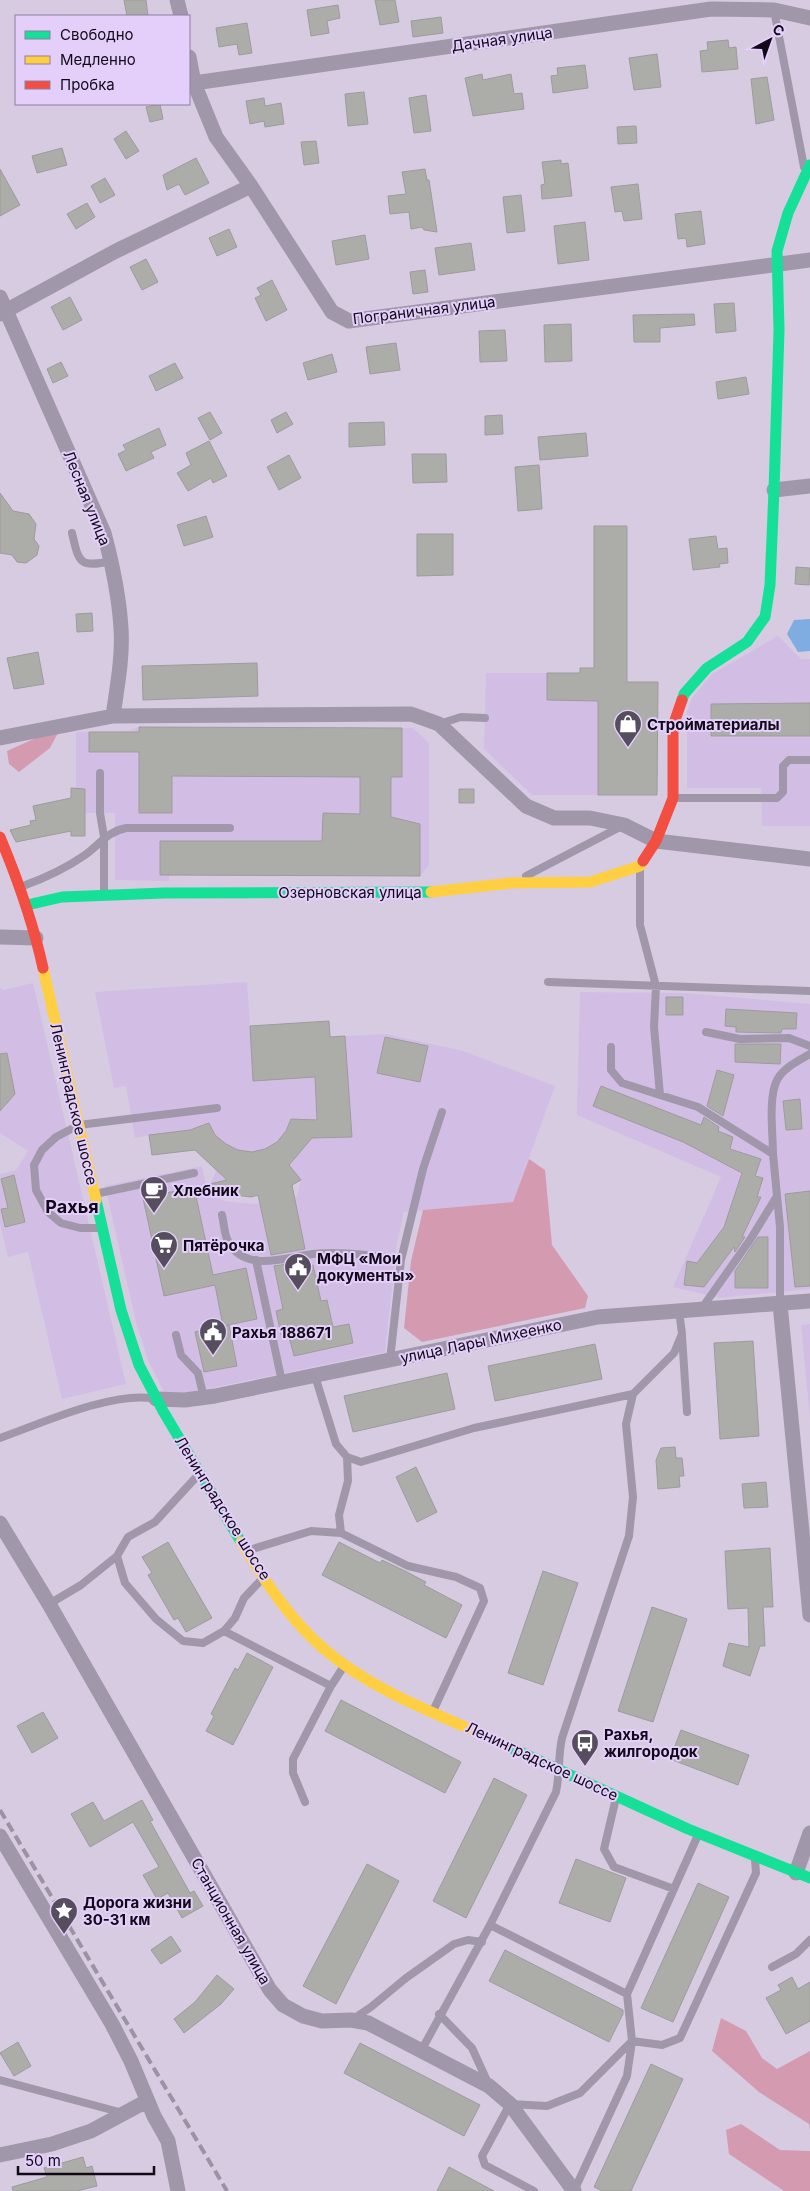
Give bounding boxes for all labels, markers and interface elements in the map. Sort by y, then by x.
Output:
legend [15,15,190,105]
north arrow [745,15,795,65]
text: С [769,20,788,40]
street label: Дачная улица [450,23,554,55]
text: Свободно [60,25,134,44]
text: Медленно [60,50,136,69]
text: Пробка [60,75,115,94]
street label: Пограничная улица [352,292,496,328]
street label: Лесная улица [59,448,115,548]
shop icon: Стройматериалы [613,709,643,748]
place label: Стройматериалы [647,715,780,734]
street label: Озерновская улица [278,883,422,902]
street label: Ленинградское шоссе [46,1021,102,1187]
cafe icon: Хлебник [139,1175,169,1214]
place label: Хлебник [173,1181,239,1200]
district label: Рахья [45,1196,99,1217]
supermarket icon: Пятёрочка [149,1230,179,1269]
place label: Пятёрочка [183,1236,264,1255]
place label: МФЦ «Мои документы» [317,1249,414,1285]
public building icon: МФЦ «Мои документы» [283,1252,313,1291]
street label: улица Лары Михеенко [399,1315,563,1367]
public building icon: Рахья 188671 [198,1317,228,1356]
place label: Рахья 188671 [232,1323,331,1342]
street label: Ленинградское шоссе [171,1433,275,1583]
street label: Ленинградское шоссе [463,1717,621,1805]
place label: Рахья, жилгородок [604,1725,698,1761]
bus stop icon: Рахья, жилгородок [570,1728,600,1767]
street label: Станционная улица [187,1854,275,1988]
place label: Дорога жизни 30-31 км [83,1893,192,1929]
place icon: Дорога жизни 30-31 км [49,1896,79,1935]
scale bar [18,2144,154,2176]
text: 50 m [25,2151,61,2170]

